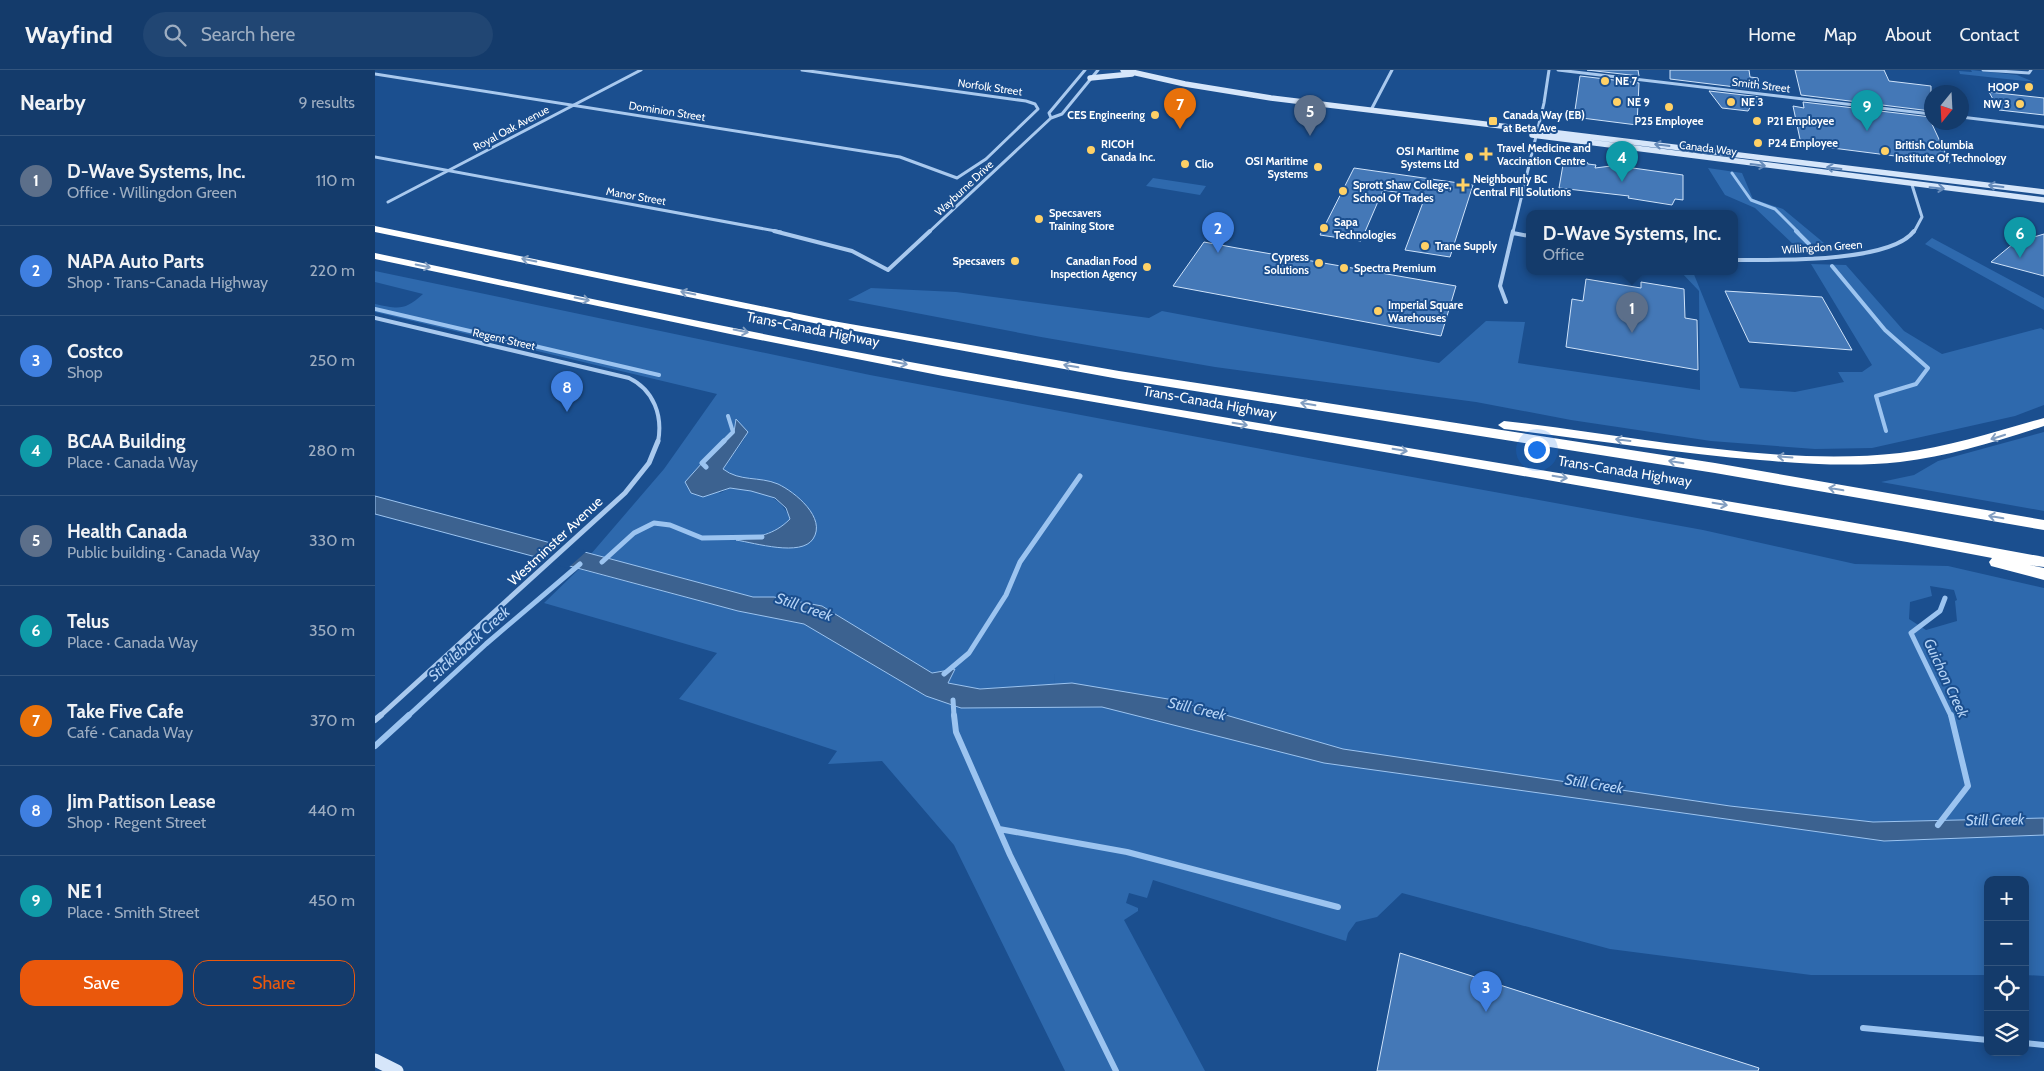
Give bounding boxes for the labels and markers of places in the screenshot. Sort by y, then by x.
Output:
place label: NE 7 [1615,74,1638,88]
marker: NE 7 [1599,75,1611,87]
place label: HOOP [1988,80,2019,94]
marker: HOOP [2023,81,2035,93]
pin: 7 [1164,88,1196,129]
pin: 9 [1851,90,1883,131]
pin: 5 [1294,95,1326,136]
place label: NE 9 [1627,95,1650,109]
place label: NE 3 [1741,95,1764,109]
marker: NE 9 [1611,96,1623,108]
marker: NE 3 [1725,96,1737,108]
place label: NW 3 [1983,97,2010,111]
marker: NW 3 [2014,98,2026,110]
marker: P25 Employee [1663,101,1675,113]
place label: CES Engineering [1067,108,1145,122]
place label: Canada Way (EB) at Beta Ave [1503,108,1585,135]
marker: CES Engineering [1149,109,1161,121]
place label: P25 Employee [1635,114,1704,128]
place label: P21 Employee [1767,114,1834,128]
marker: Canada Way (EB) at Beta Ave [1487,115,1499,127]
marker: P21 Employee [1751,115,1763,127]
place label: P24 Employee [1768,136,1838,150]
place label: RICOH Canada Inc. [1101,137,1155,164]
marker: P24 Employee [1752,137,1764,149]
place label: British Columbia Institute Of Technology [1895,138,2006,165]
place label: Travel Medicine and Vaccination Centre [1497,141,1591,168]
pin: 4 [1606,141,1638,182]
marker: RICOH Canada Inc. [1085,144,1097,156]
place label: OSI Maritime Systems Ltd [1396,144,1459,171]
marker: British Columbia Institute Of Technology [1879,145,1891,157]
marker: Travel Medicine and Vaccination Centre [1479,147,1493,161]
marker: OSI Maritime Systems Ltd [1463,151,1475,163]
place label: OSI Maritime Systems [1245,154,1308,181]
place label: Clio [1195,157,1214,171]
marker: Clio [1179,158,1191,170]
marker: OSI Maritime Systems [1312,161,1324,173]
place label: Neighbourly BC Central Fill Solutions [1473,172,1571,199]
place label: Sprott Shaw College, School Of Trades [1353,178,1452,205]
marker: Neighbourly BC Central Fill Solutions [1457,179,1469,191]
marker: Sprott Shaw College, School Of Trades [1337,185,1349,197]
place label: Specsavers Training Store [1049,206,1114,233]
pin: 2 [1202,212,1234,253]
marker: Specsavers Training Store [1033,213,1045,225]
place label: Sapa Technologies [1334,215,1397,242]
pin: 6 [2004,217,2036,258]
marker: Sapa Technologies [1318,222,1330,234]
place label: Trane Supply [1435,239,1497,253]
marker: Trane Supply [1419,240,1431,252]
place label: Cypress Solutions [1264,250,1309,277]
place label: Specsavers [952,254,1005,268]
place label: Canadian Food Inspection Agency [1050,254,1137,281]
marker: Specsavers [1009,255,1021,267]
marker: Cypress Solutions [1313,257,1325,269]
marker: Canadian Food Inspection Agency [1141,261,1153,273]
place label: Spectra Premium [1354,261,1436,275]
marker: Spectra Premium [1338,262,1350,274]
pin: 1 [1616,292,1648,333]
place label: Imperial Square Warehouses [1388,298,1463,325]
marker: Imperial Square Warehouses [1372,305,1384,317]
pin: 8 [551,371,583,412]
pin: 3 [1470,971,1502,1012]

